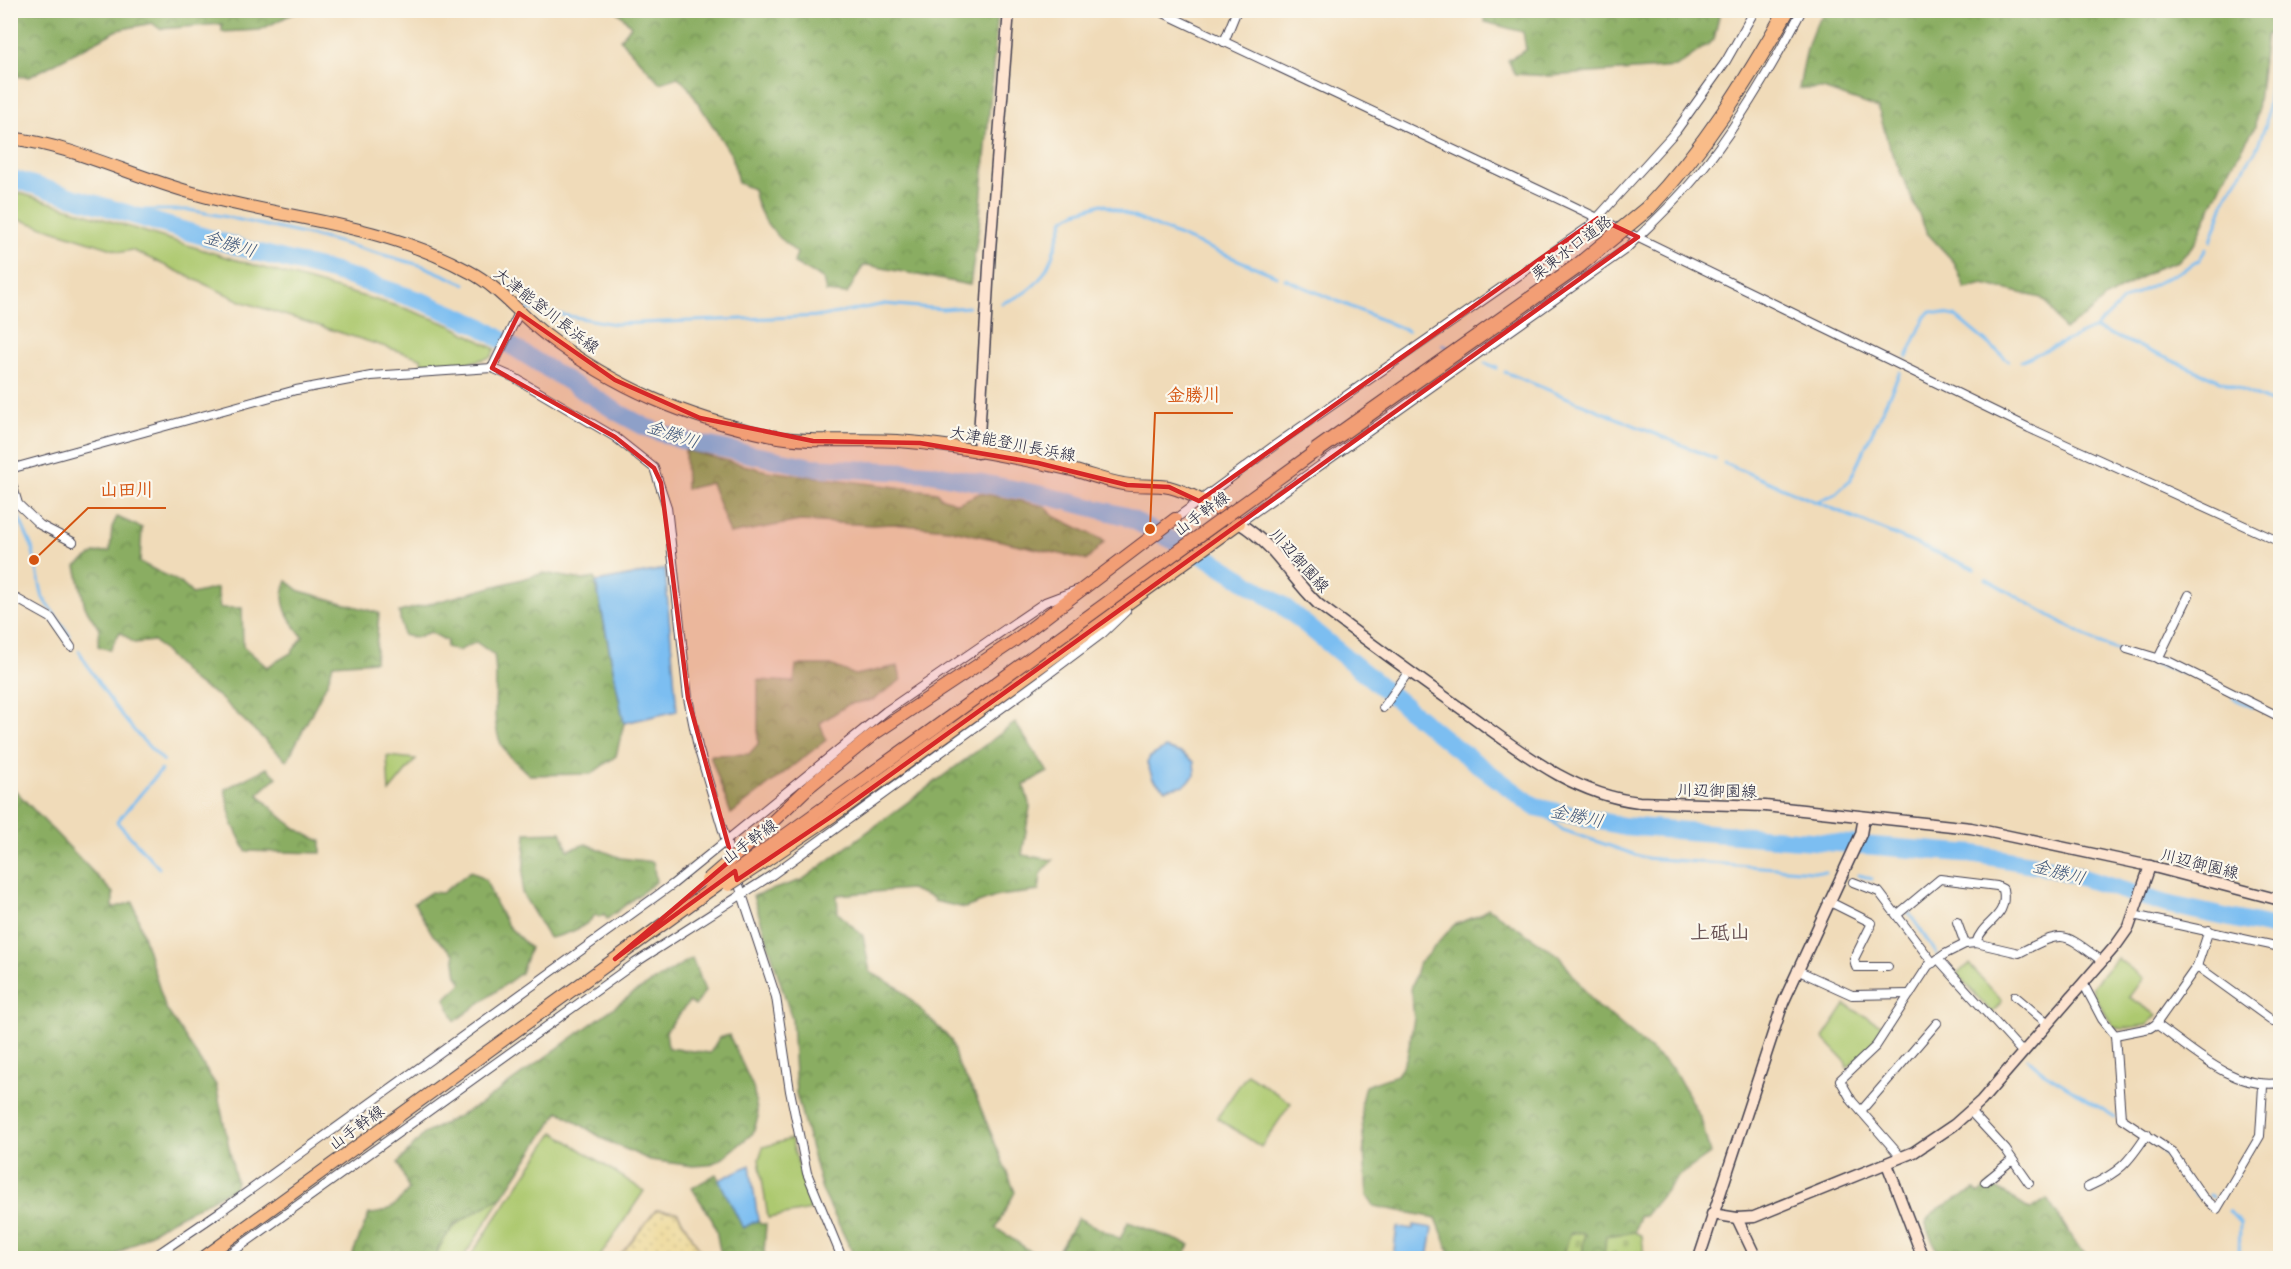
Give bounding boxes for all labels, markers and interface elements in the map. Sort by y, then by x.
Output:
street label: 栗東水口道路 [1527,210,1615,284]
water label: 金勝川 [201,225,259,262]
street label: 大津能登川長浜線 [490,263,604,357]
callout: 金勝川 [1155,377,1233,413]
text: 金勝川 [1167,383,1221,406]
water label: 金勝川 [644,414,702,453]
street label: 大津能登川長浜線 [948,421,1078,465]
callout: 山田川 [88,472,166,508]
text: 山田川 [100,478,154,501]
street label: 山手幹線 [1169,486,1233,540]
street label: 川辺御園線 [1266,524,1334,596]
street label: 川辺御園線 [1677,779,1757,801]
water label: 金勝川 [1548,799,1606,832]
street label: 山手幹線 [717,814,781,868]
street label: 川辺御園線 [2159,844,2241,882]
water label: 金勝川 [2030,853,2088,890]
district label: 上砥山 [1690,919,1750,944]
street label: 山手幹線 [324,1100,388,1154]

